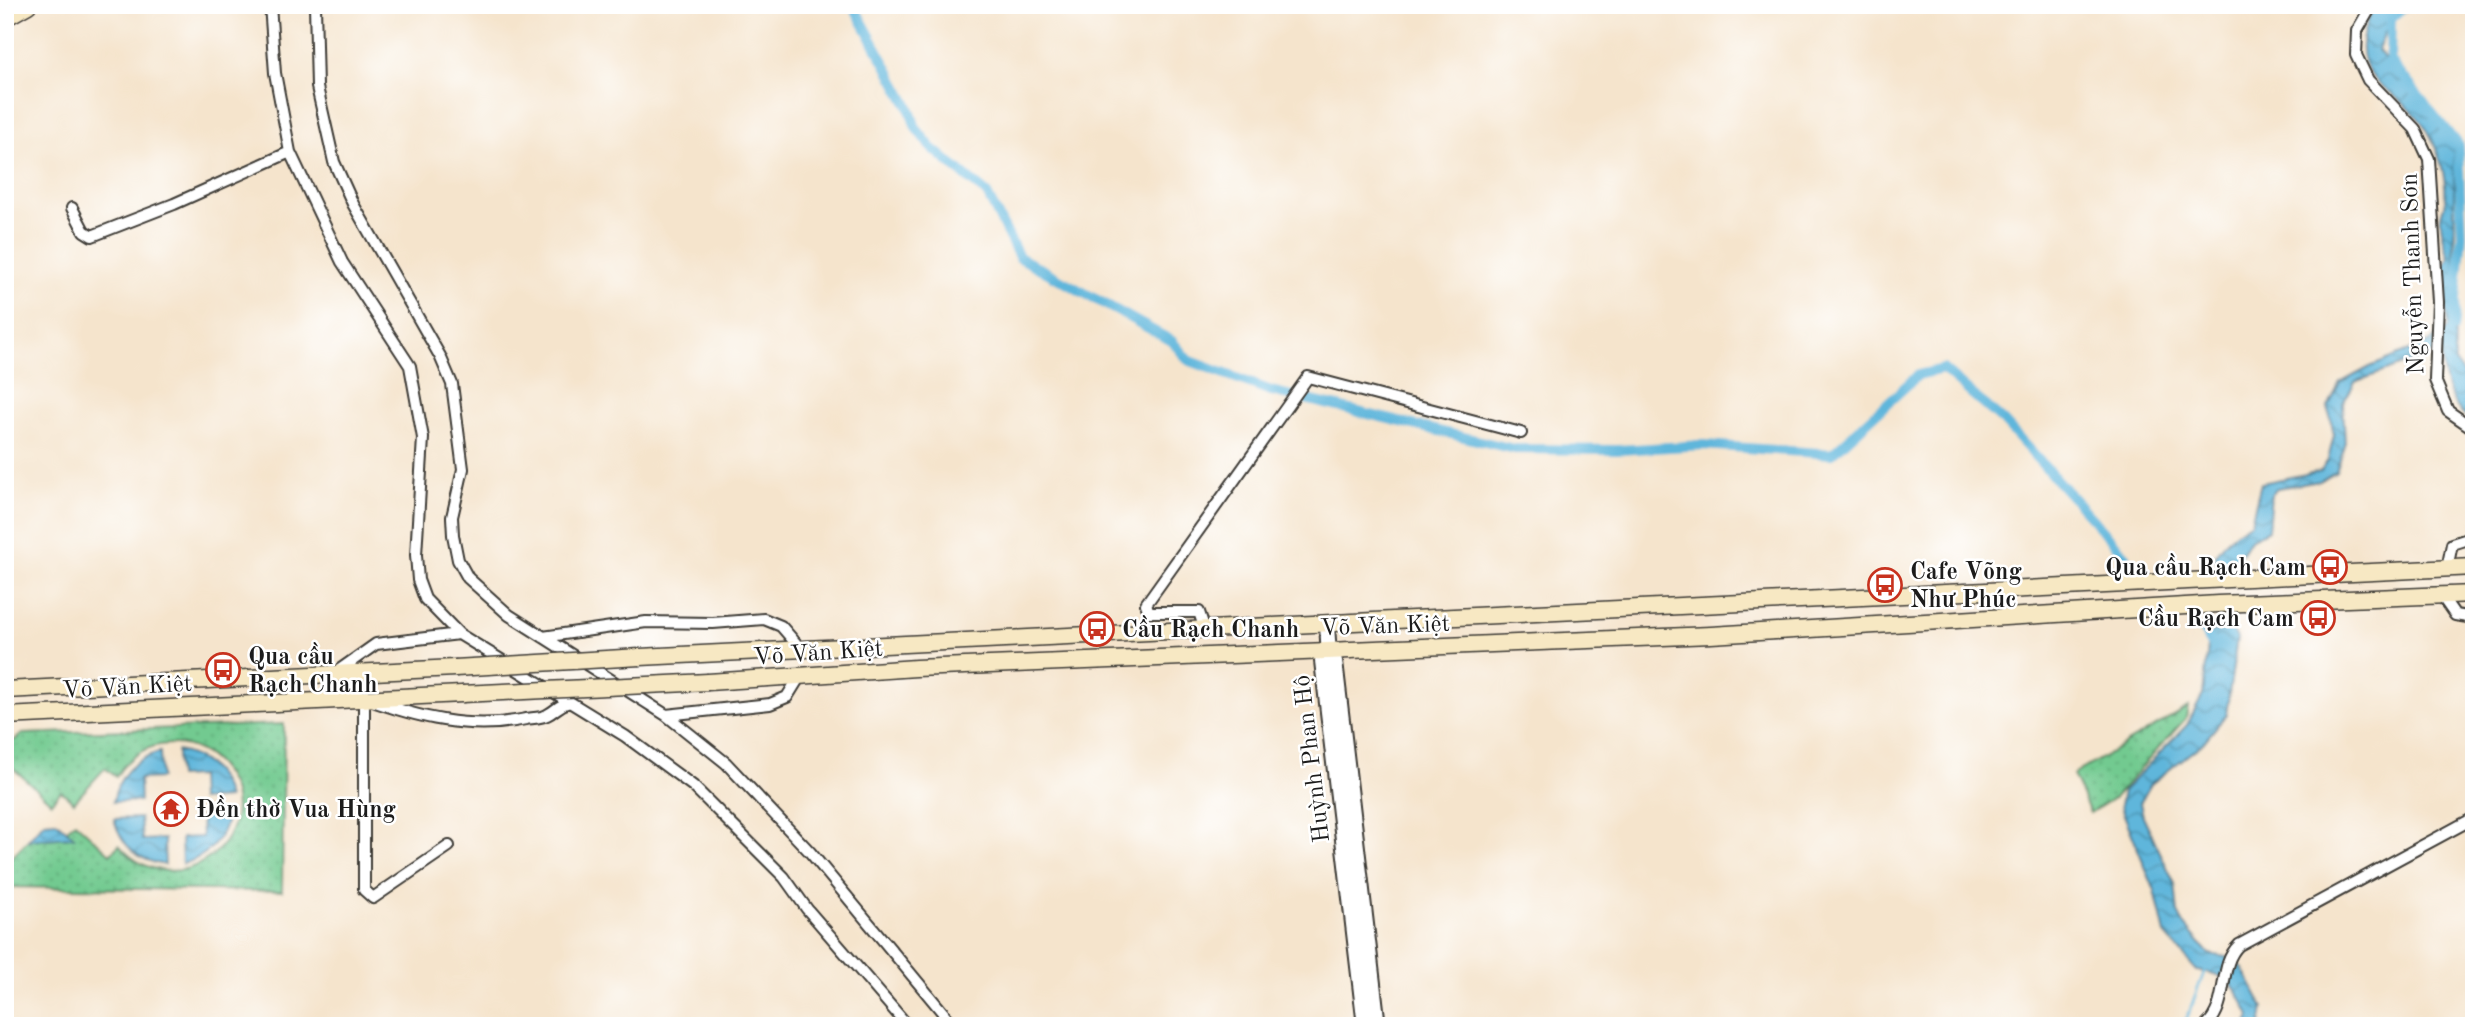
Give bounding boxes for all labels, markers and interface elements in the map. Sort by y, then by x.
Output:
street label: Nguyễn Thanh Sơn [2396,173,2430,375]
bus stop icon: Qua cầu Rạch Cam [2311,548,2349,586]
place label: Qua cầu Rạch Cam [2105,553,2306,581]
place label: Cafe Võng Như Phúc [1910,561,2022,613]
bus stop icon: Cafe Võng Như Phúc [1866,566,1904,604]
bus stop icon: Cầu Rạch Cam [2299,599,2337,637]
place label: Cầu Rạch Cam [2138,604,2294,632]
bus stop icon: Cầu Rạch Chanh [1078,610,1116,648]
street label: Võ Văn Kiệt [1320,613,1450,641]
place label: Cầu Rạch Chanh [1122,615,1299,643]
street label: Võ Văn Kiệt [752,637,884,670]
place label: Qua cầu Rạch Chanh [248,642,377,698]
bus stop icon: Qua cầu Rạch Chanh [204,651,242,689]
street label: Võ Văn Kiệt [62,673,193,703]
street label: Huỳnh Phan Hộ [1291,673,1335,844]
temple icon: Đền thờ Vua Hùng [152,790,190,828]
place label: Đền thờ Vua Hùng [196,795,397,823]

